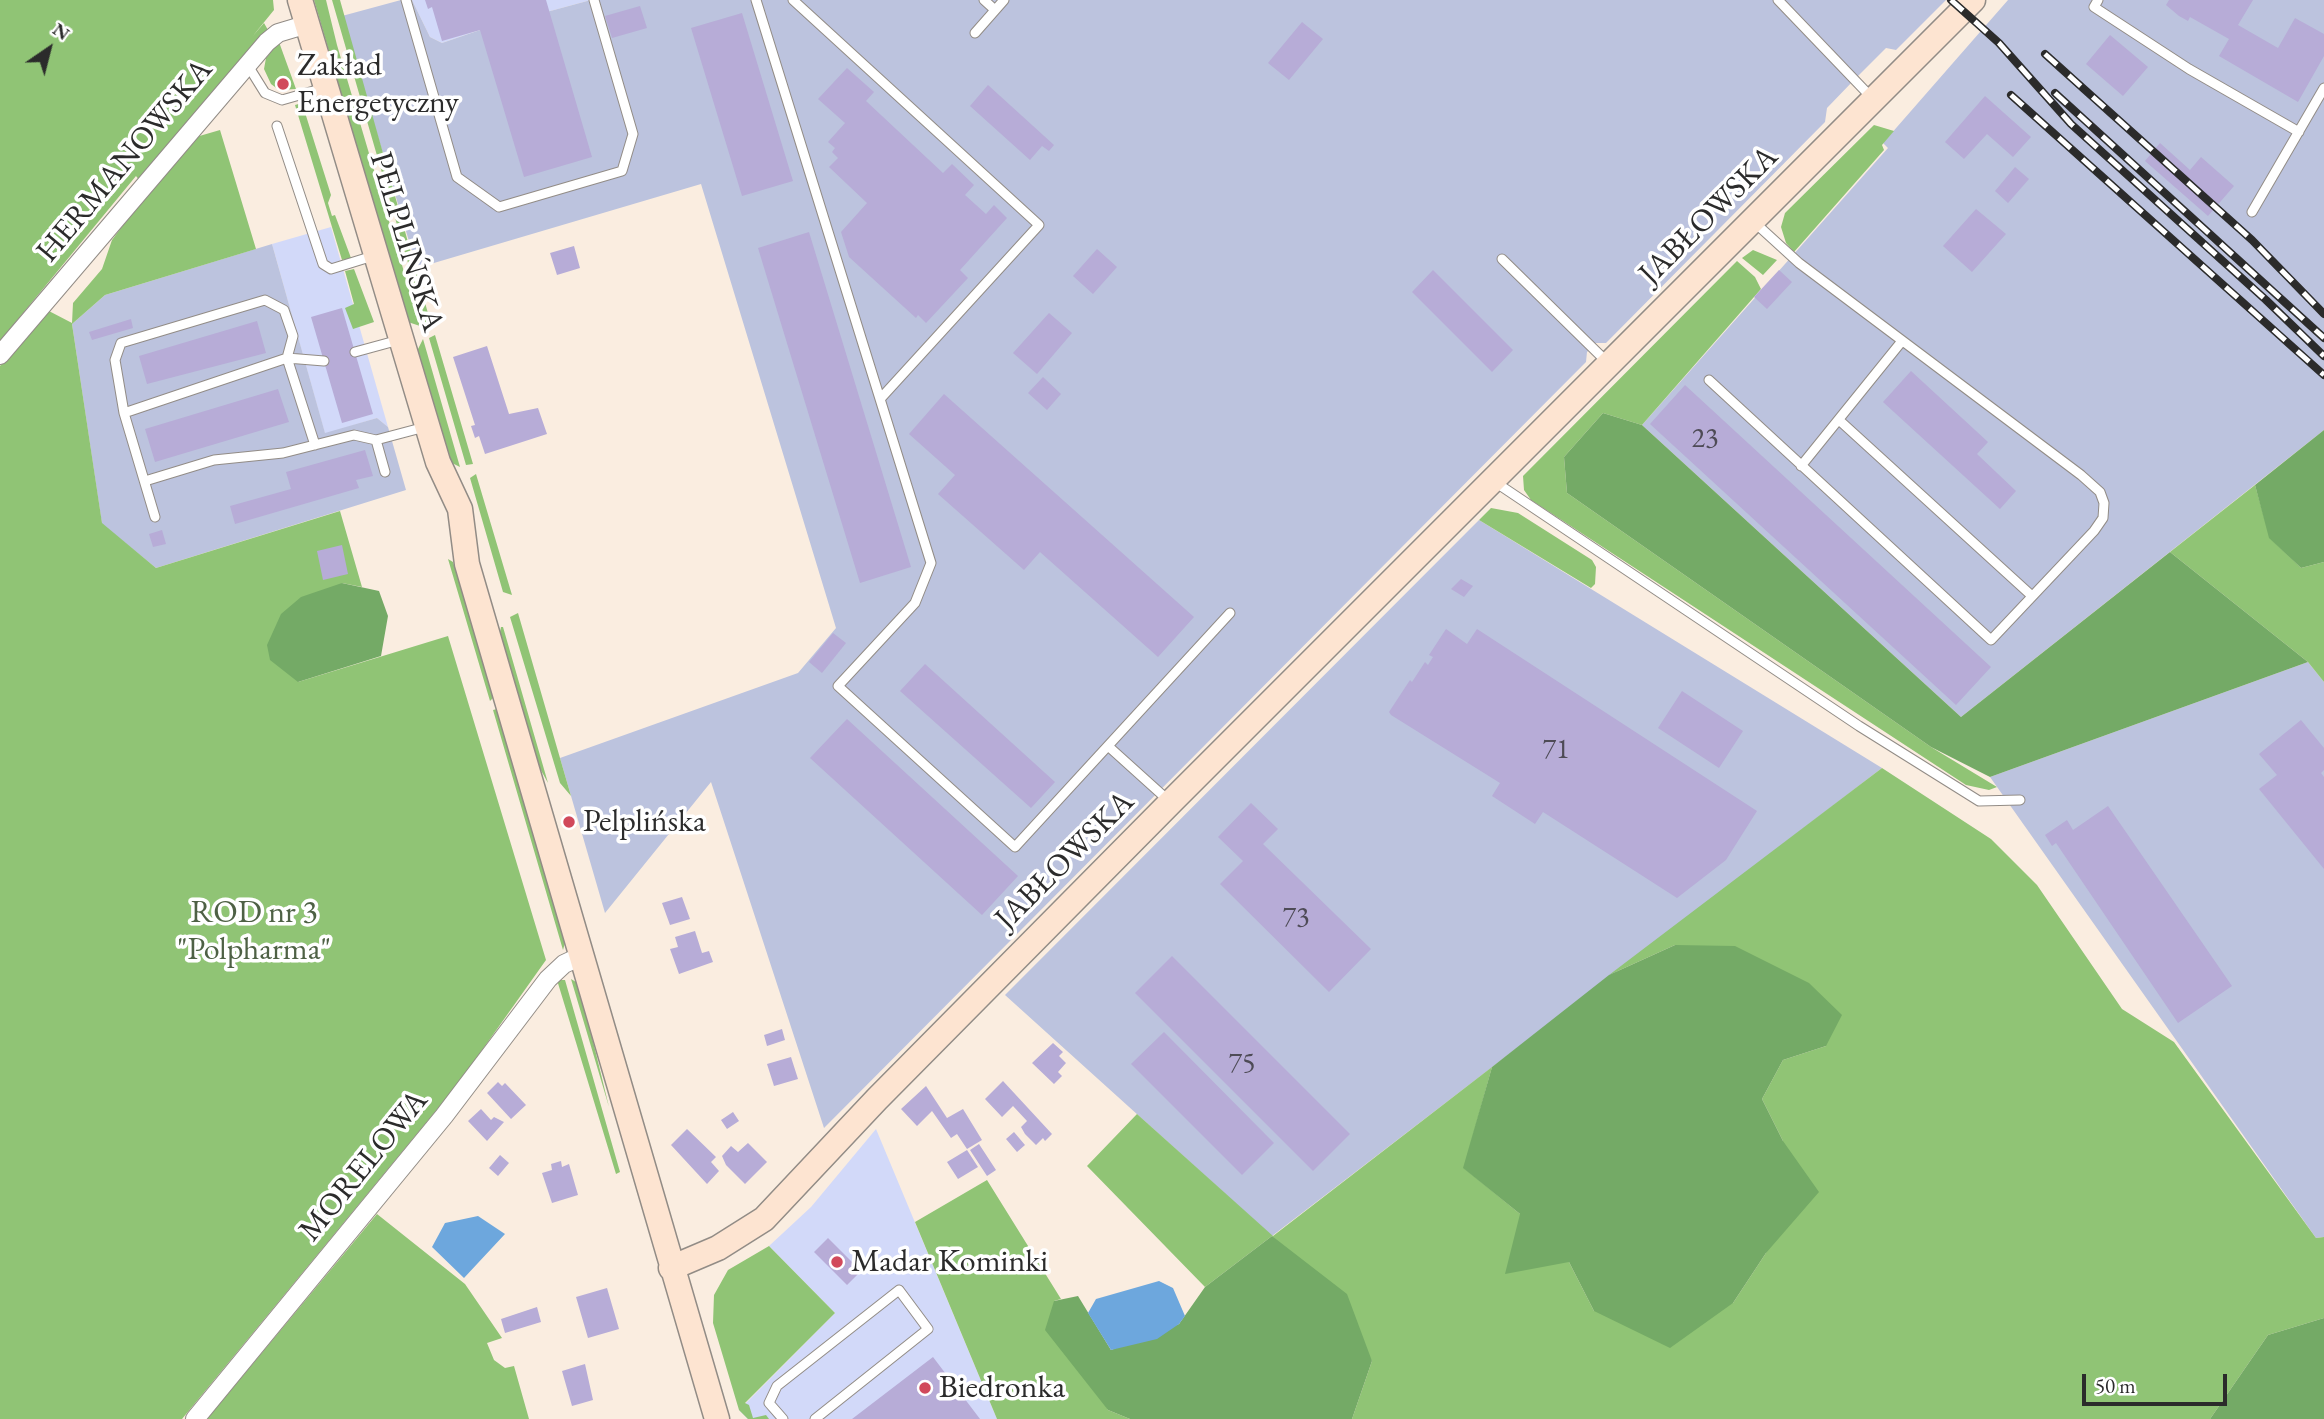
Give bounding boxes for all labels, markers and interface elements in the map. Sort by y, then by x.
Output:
north arrow [14,14,84,84]
text: N [48,17,75,46]
place label: Zakład Energetyczny [297,47,459,122]
street label: HERMANOWSKA [29,52,221,270]
marker: Zakład Energetyczny [275,76,291,92]
street label: JABŁOWSKA [1631,138,1787,294]
street label: PELPLIŃSKA [360,148,452,336]
house number: 23 [1692,422,1718,456]
house number: 71 [1543,733,1569,767]
street label: JABŁOWSKA [987,783,1143,939]
place label: Pelplińska [583,803,706,841]
marker: Pelplińska [561,814,577,830]
park label: ROD nr 3 "Polpharma" [177,894,331,969]
house number: 73 [1283,901,1309,935]
house number: 75 [1229,1047,1255,1081]
street label: MORELOWA [291,1083,437,1249]
place label: Madar Kominki [851,1243,1048,1281]
marker: Madar Kominki [829,1254,845,1270]
scale bar [2086,1360,2231,1404]
place label: Biedronka [939,1369,1065,1407]
text: 50 m [2095,1372,2136,1399]
marker: Biedronka [917,1380,933,1396]

